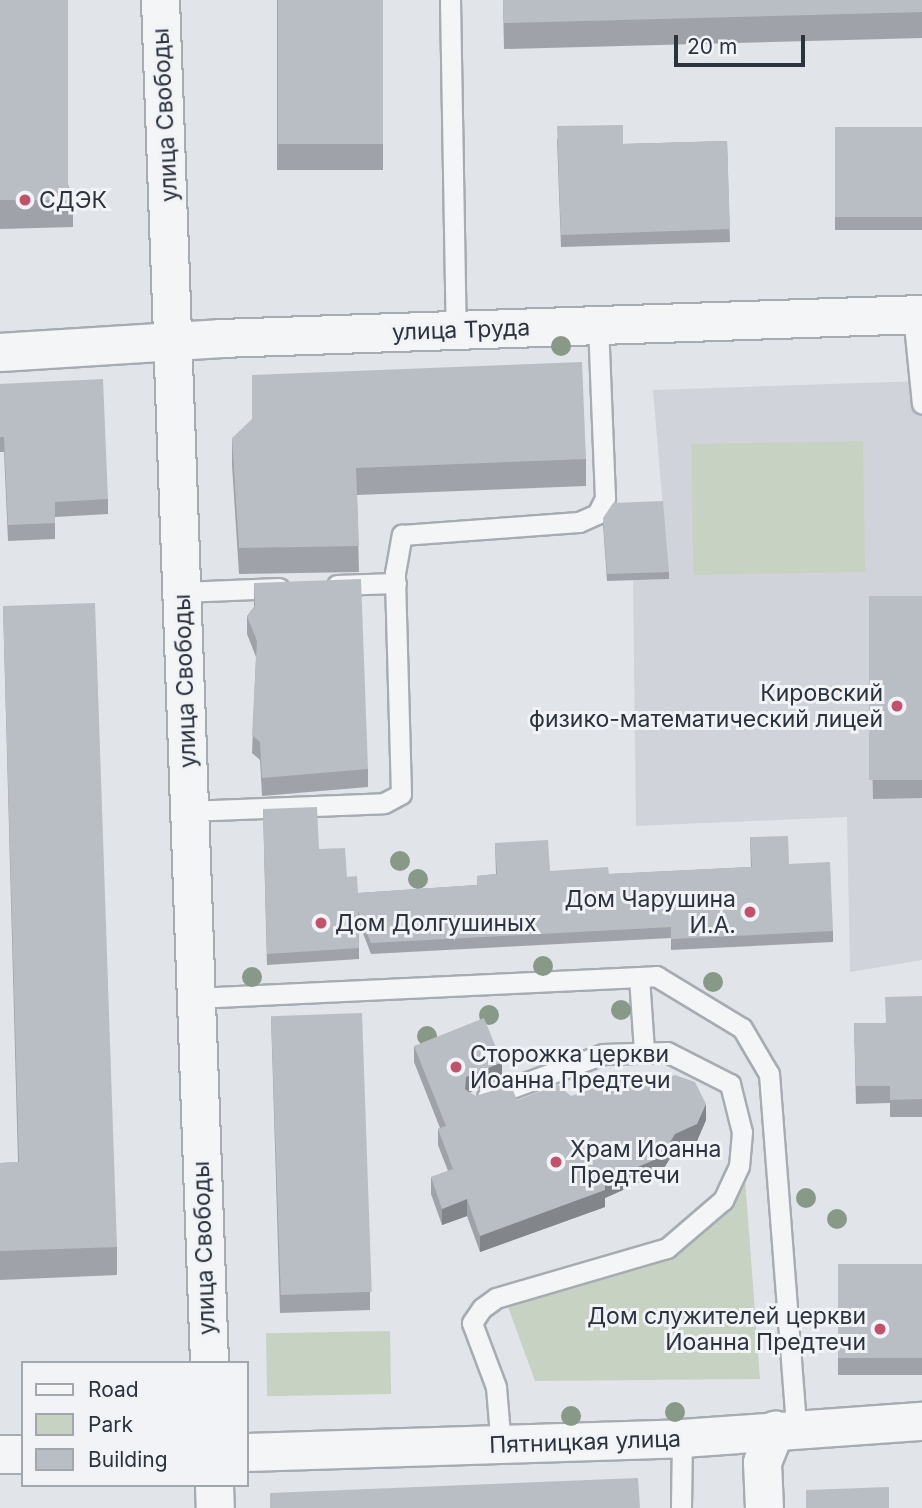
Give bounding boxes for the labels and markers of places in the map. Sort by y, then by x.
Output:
place label: СДЭК [39,186,107,214]
marker: СДЭК [17,192,33,208]
place label: Кировский физико-математический лицей [529,679,883,733]
marker: Кировский физико-математический лицей [889,698,905,714]
place label: Дом Чарушина И.А. [565,885,736,939]
marker: Дом Чарушина И.А. [742,904,758,920]
place label: Дом Долгушиных [335,909,537,937]
marker: Дом Долгушиных [313,915,329,931]
place label: Сторожка церкви Иоанна Предтечи [470,1040,671,1094]
marker: Сторожка церкви Иоанна Предтечи [448,1059,464,1075]
place label: Храм Иоанна Предтечи [570,1135,721,1189]
marker: Храм Иоанна Предтечи [548,1154,564,1170]
place label: Дом служителей церкви Иоанна Предтечи [587,1302,866,1356]
marker: Дом служителей церкви Иоанна Предтечи [872,1321,888,1337]

